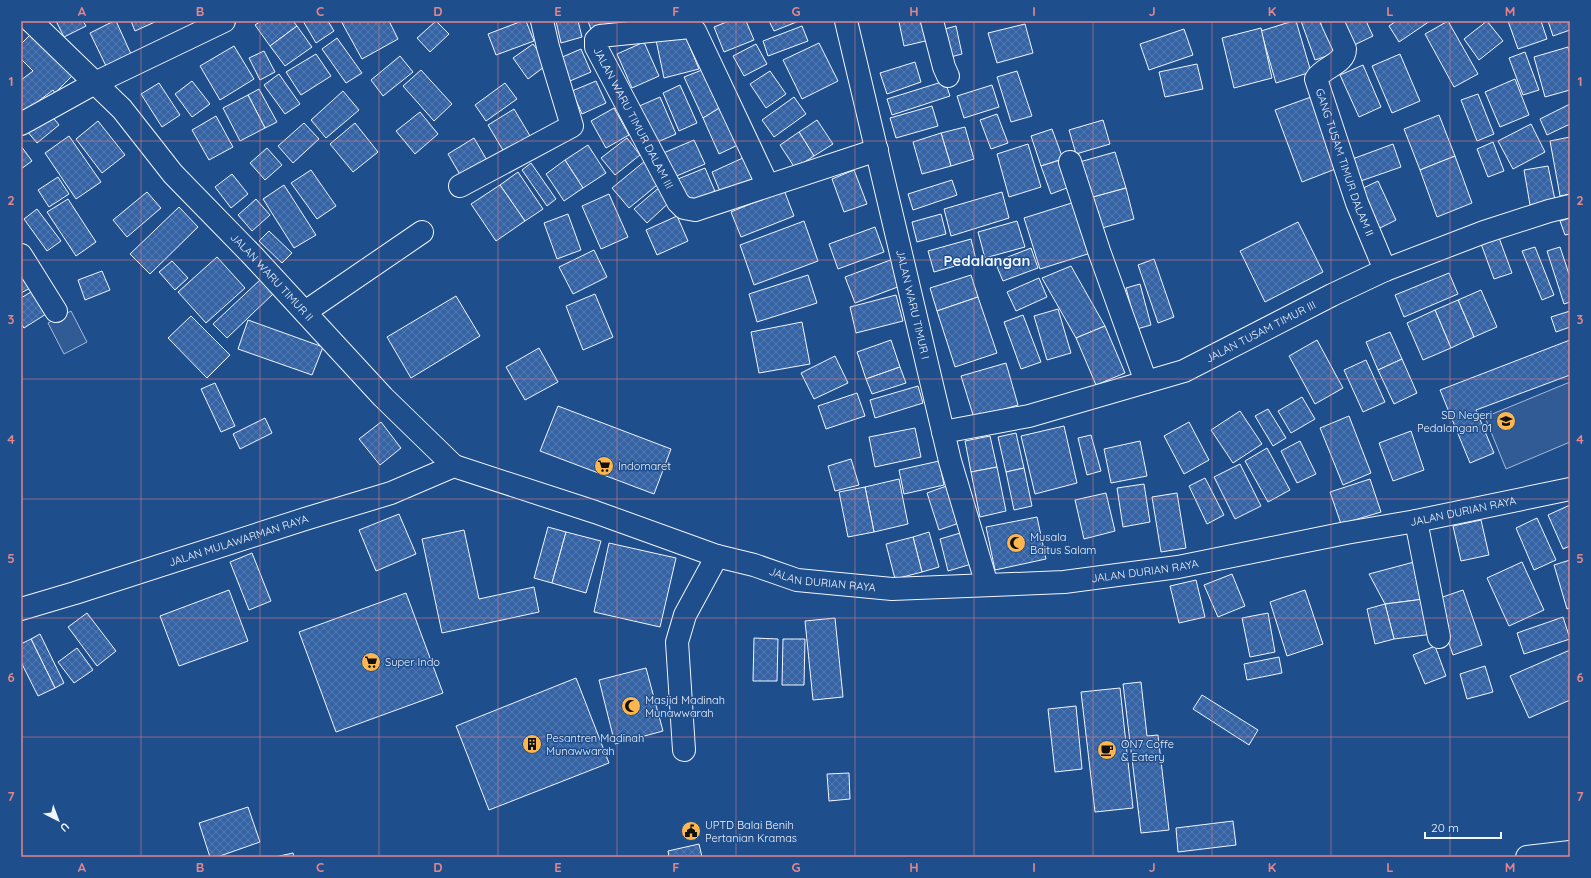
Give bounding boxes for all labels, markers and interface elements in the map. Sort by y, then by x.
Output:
text: A [78,3,87,19]
text: B [196,3,204,19]
text: C [316,3,324,19]
text: D [433,3,443,19]
text: E [554,3,562,19]
text: F [672,3,680,19]
text: G [791,3,801,19]
text: H [909,3,919,19]
text: I [1032,3,1036,19]
text: J [1148,3,1156,19]
text: K [1268,3,1277,19]
text: L [1386,3,1394,19]
text: M [1505,3,1515,19]
street label: JALAN WARU TIMUR DALAM III [590,45,677,191]
text: 1 [8,73,14,89]
text: 1 [1577,73,1583,89]
street label: GANG TUSAM TIMUR DALAM II [1313,86,1377,238]
text: 2 [7,192,15,208]
text: 2 [1576,192,1584,208]
street label: JALAN WARU TIMUR II [227,230,316,324]
street label: JALAN WARU TIMUR I [893,248,933,361]
district label: Pedalangan [944,251,1030,270]
street label: JALAN TUSAM TIMUR III [1203,298,1318,366]
text: 3 [8,311,15,327]
text: 3 [1577,311,1584,327]
place label: SD Negeri Pedalangan 01 [1417,408,1492,435]
school or university icon: SD Negeri Pedalangan 01 [1495,410,1517,432]
text: 4 [7,431,15,447]
text: 4 [1576,431,1584,447]
supermarket icon: Indomaret [593,455,615,477]
place label: Indomaret [618,459,671,473]
street label: JALAN DURIAN RAYA [1409,493,1517,529]
street label: JALAN MULAWARMAN RAYA [167,511,310,569]
place label: Musala Baitus Salam [1030,530,1096,557]
mosque icon: Musala Baitus Salam [1005,532,1027,554]
text: 5 [7,550,15,566]
text: 5 [1576,550,1584,566]
street label: JALAN DURIAN RAYA [1090,556,1200,585]
street label: JALAN DURIAN RAYA [767,564,876,594]
supermarket icon: Super Indo [360,651,382,673]
place label: Super Indo [385,655,440,669]
text: 6 [7,669,15,685]
text: 6 [1576,669,1584,685]
place label: Masjid Madinah Munawwarah [645,693,725,720]
mosque icon: Masjid Madinah Munawwarah [620,695,642,717]
place label: Pesantren Madinah Munawwarah [546,731,644,758]
building icon: Pesantren Madinah Munawwarah [521,733,543,755]
place label: ON7 Coffe & Eatery [1121,737,1174,764]
cafe icon: ON7 Coffe & Eatery [1096,739,1118,761]
text: 7 [7,788,15,804]
text: 7 [1576,788,1584,804]
north arrow [38,800,78,840]
scale bar [1425,814,1501,840]
place label: UPTD Balai Benih Pertanian Kramas [705,818,797,845]
text: U [57,820,72,835]
public building icon: UPTD Balai Benih Pertanian Kramas [680,820,702,842]
text: 20 m [1431,820,1459,835]
text: A [78,859,87,875]
text: B [196,859,204,875]
text: C [316,859,324,875]
text: D [433,859,443,875]
text: E [554,859,562,875]
text: F [672,859,680,875]
text: G [791,859,801,875]
text: H [909,859,919,875]
text: I [1032,859,1036,875]
text: J [1148,859,1156,875]
text: K [1268,859,1277,875]
text: L [1386,859,1394,875]
text: M [1505,859,1515,875]

